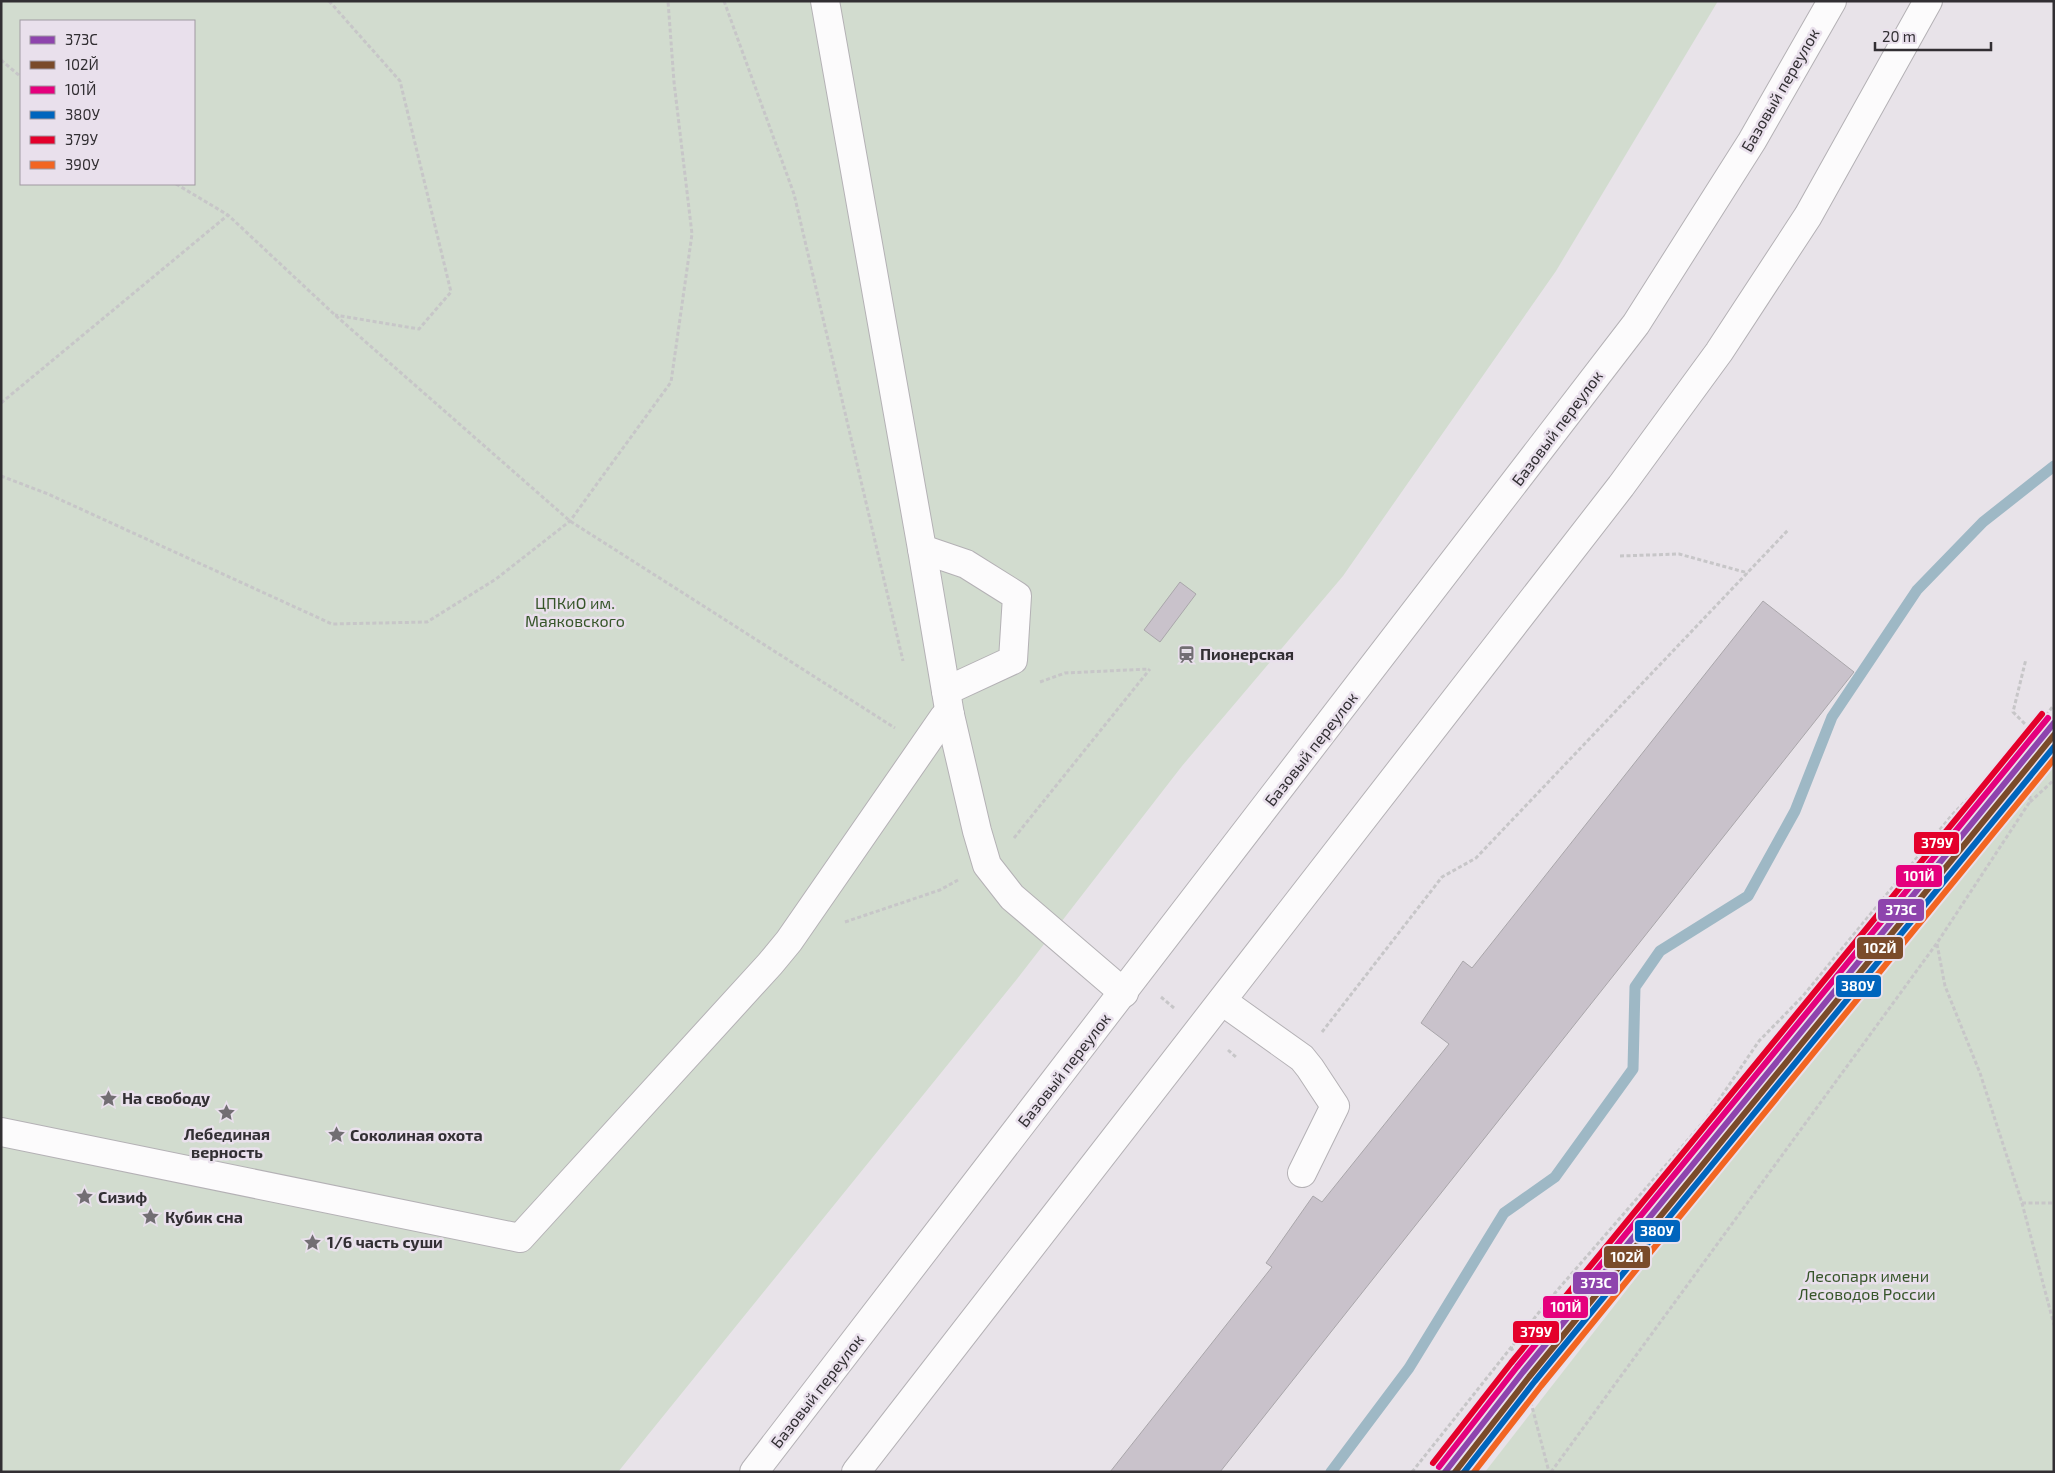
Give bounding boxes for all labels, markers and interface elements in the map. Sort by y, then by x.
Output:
legend [20,20,195,185]
scale bar [1875,20,1991,52]
street label: Базовый переулок [1737,24,1824,155]
text: 20 m [1882,27,1916,45]
text: 373C [65,30,98,48]
text: 102Й [65,55,99,73]
text: 101Й [65,80,96,98]
text: 380У [65,105,100,123]
text: 379У [65,130,99,148]
text: 390У [65,155,100,173]
street label: Базовый переулок [1507,366,1607,490]
park label: ЦПКиО им. Маяковского [525,593,625,630]
station icon: Пионерская [1176,644,1196,664]
place label: Пионерская [1200,644,1294,663]
street label: Базовый переулок [1260,688,1362,810]
line badge: 379У [1913,831,1960,855]
text: 379У [1921,834,1954,851]
line badge: 101Й [1895,864,1943,888]
text: 101Й [1904,867,1934,884]
line badge: 373C [1877,898,1925,922]
text: 373C [1885,901,1917,918]
line badge: 102Й [1856,936,1904,960]
text: 102Й [1864,939,1897,956]
line badge: 380У [1835,974,1882,998]
text: 380У [1841,977,1876,994]
street label: Базовый переулок [1013,1009,1115,1131]
place icon: На свободу [98,1088,118,1108]
place label: На свободу [122,1088,210,1107]
place icon: Лебединая верность [217,1103,237,1123]
place label: Лебединая верность [184,1124,270,1161]
place icon: Соколиная охота [326,1125,346,1145]
place label: Соколиная охота [350,1125,483,1144]
place icon: Сизиф [74,1187,94,1207]
place label: Сизиф [98,1187,147,1206]
place icon: Кубик сна [141,1207,161,1227]
place label: Кубик сна [165,1207,243,1226]
line badge: 380У [1634,1219,1681,1243]
text: 380У [1640,1222,1675,1239]
place icon: 1/6 часть суши [303,1232,323,1252]
place label: 1/6 часть суши [327,1232,443,1251]
line badge: 102Й [1603,1245,1651,1269]
text: 102Й [1611,1248,1644,1265]
park label: Лесопарк имени Лесоводов России [1798,1266,1936,1303]
line badge: 373C [1572,1271,1619,1295]
text: 373C [1580,1274,1612,1291]
line badge: 101Й [1542,1295,1589,1319]
text: 101Й [1551,1298,1581,1315]
line badge: 379У [1512,1320,1560,1344]
text: 379У [1520,1323,1553,1340]
street label: Базовый переулок [766,1330,868,1452]

